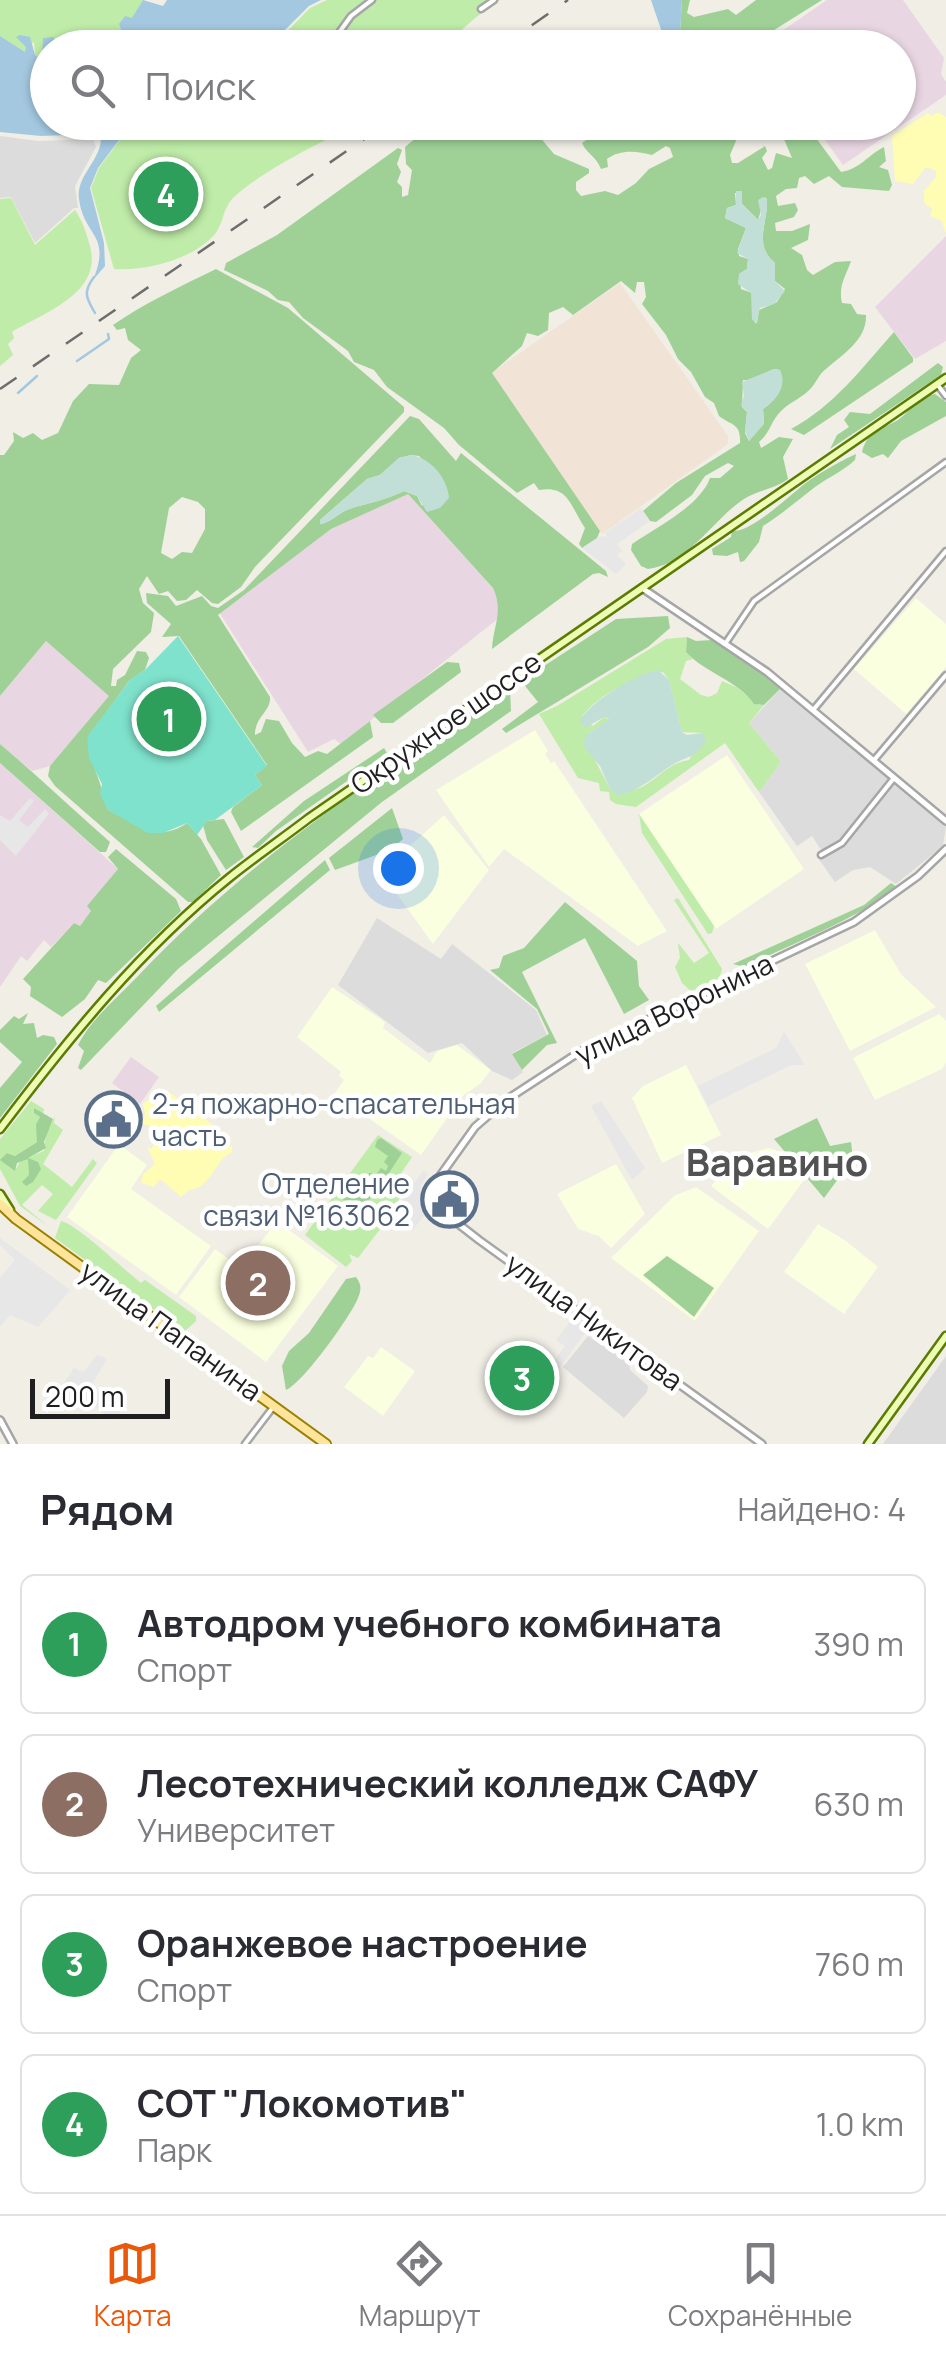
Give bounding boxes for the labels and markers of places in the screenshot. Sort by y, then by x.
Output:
pin: 4 [134,156,198,232]
pin: 1 [136,682,202,756]
place label: 2-я пожарно-спасательная часть [152,1084,516,1154]
public building icon: 2-я пожарно-спасательная часть [83,1090,143,1150]
place label: Отделение связи №163062 [203,1164,410,1234]
public building icon: Отделение связи №163062 [419,1170,479,1230]
pin: 2 [226,1246,290,1320]
pin: 3 [490,1340,554,1416]

